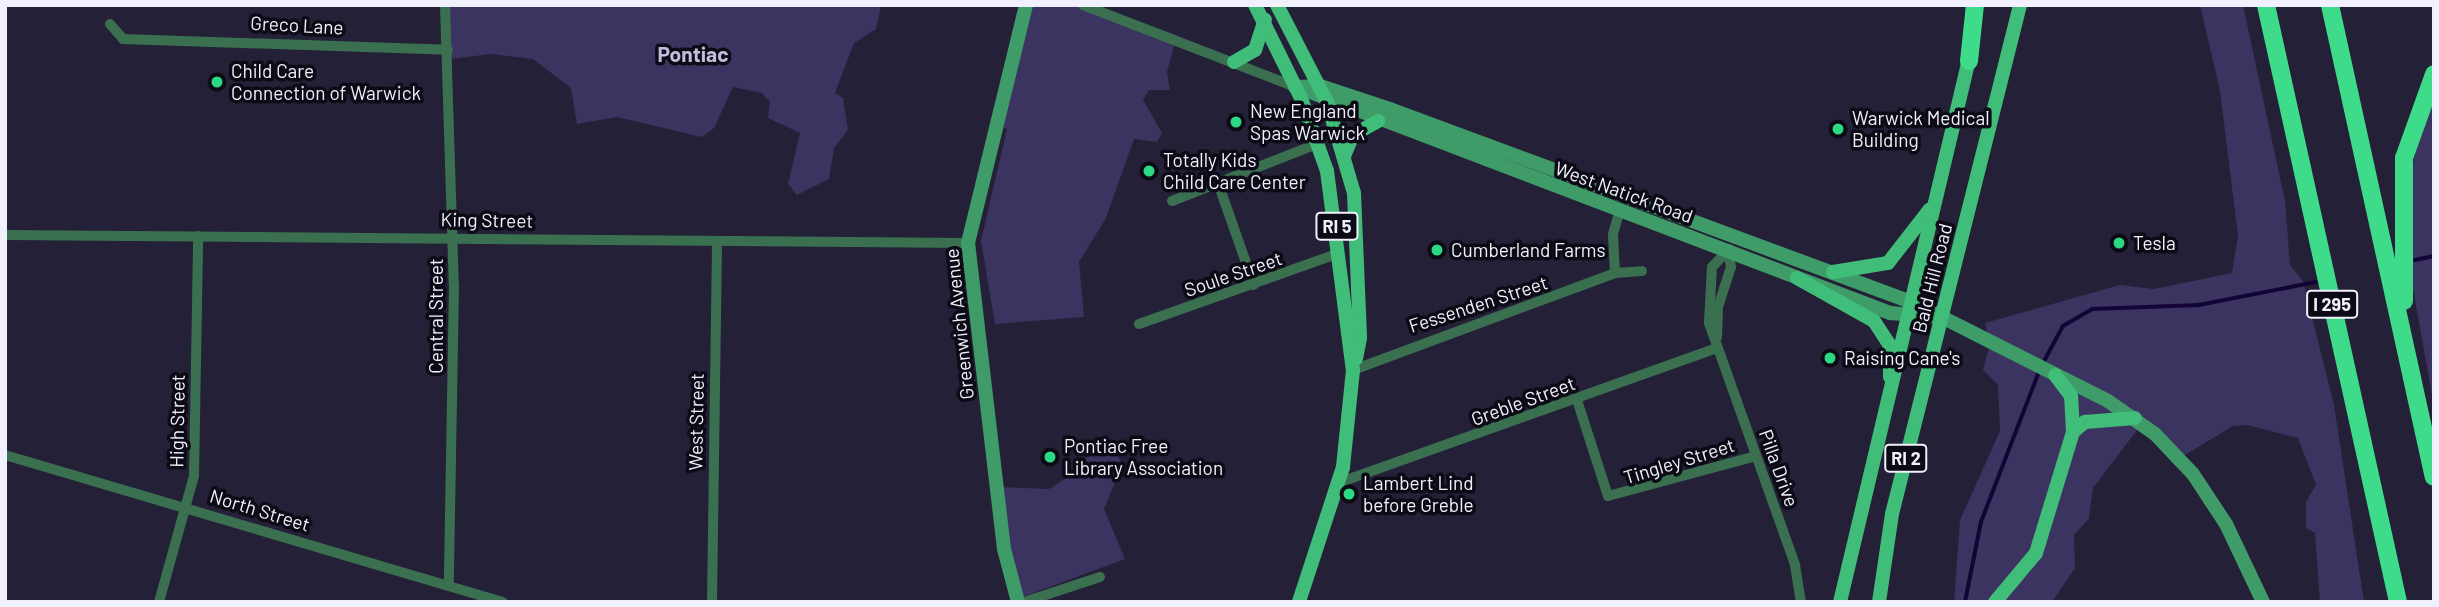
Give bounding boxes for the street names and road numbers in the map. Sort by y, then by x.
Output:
street label: Greco Lane [250,11,344,39]
street label: West Natick Road [1552,156,1696,228]
street label: King Street [441,208,533,232]
road number: RI 5 [1314,211,1360,240]
street label: Bald Hill Road [1907,221,1957,335]
street label: Greenwich Avenue [940,247,978,401]
street label: Soule Street [1181,247,1285,301]
street label: Central Street [425,258,447,374]
street label: Fessenden Street [1406,271,1550,337]
road number: I 295 [2306,290,2358,318]
street label: Greble Street [1468,372,1578,430]
street label: West Street [684,373,708,471]
street label: High Street [165,374,189,468]
street label: Pilla Drive [1754,426,1804,510]
street label: Tingley Street [1621,433,1737,489]
road number: RI 2 [1883,444,1929,472]
street label: North Street [207,484,313,536]

